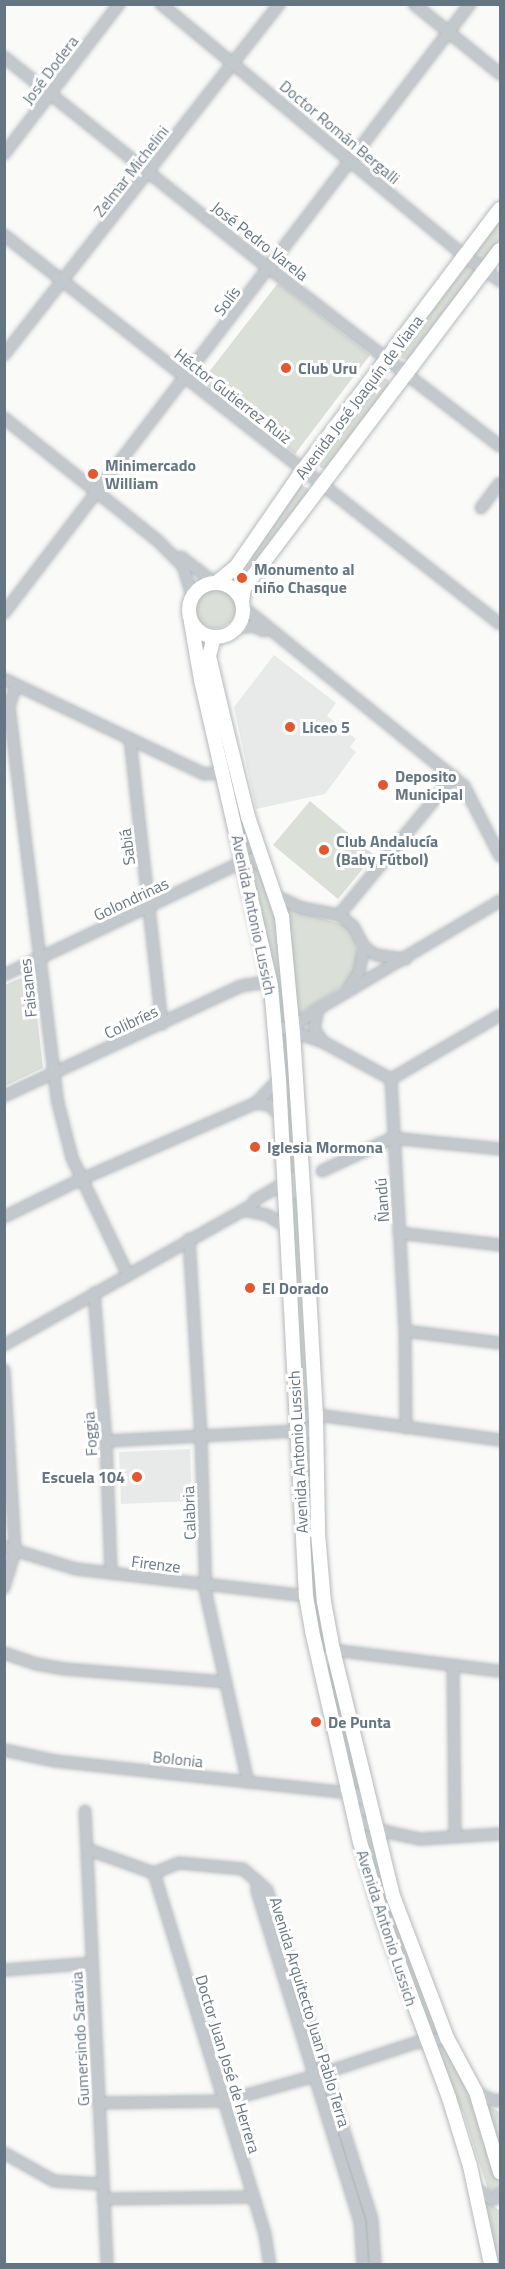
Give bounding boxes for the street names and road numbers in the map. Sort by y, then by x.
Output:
street label: José Dodera [18,32,82,108]
street label: Doctor Román Bergalli [276,76,404,188]
street label: Zelmar Michelini [89,122,173,220]
street label: José Pedro Varela [208,197,312,285]
street label: Solís [210,283,244,319]
street label: Avenida José Joaquín de Viana [291,311,427,483]
street label: Héctor Gutierrez Ruiz [171,344,295,448]
street label: Sabiá [115,828,139,866]
street label: Avenida Antonio Lussich [228,833,280,997]
street label: Golondrinas [90,873,172,925]
street label: Faisanes [15,958,41,1018]
street label: Colibríes [101,1001,161,1043]
street label: Ñandú [371,1177,393,1223]
street label: Avenida Antonio Lussich [284,1370,312,1534]
street label: Foggia [79,1411,101,1457]
street label: Calabria [178,1486,200,1540]
street label: Firenze [130,1551,182,1577]
street label: Bolonia [152,1747,204,1771]
street label: Avenida Antonio Lussich [353,1847,421,2009]
street label: Avenida Arquitecto Juan Pablo Terra [266,1895,354,2129]
street label: Gumersindo Saravia [67,1971,93,2107]
street label: Doctor Juan José de Herrera [192,1972,264,2156]

